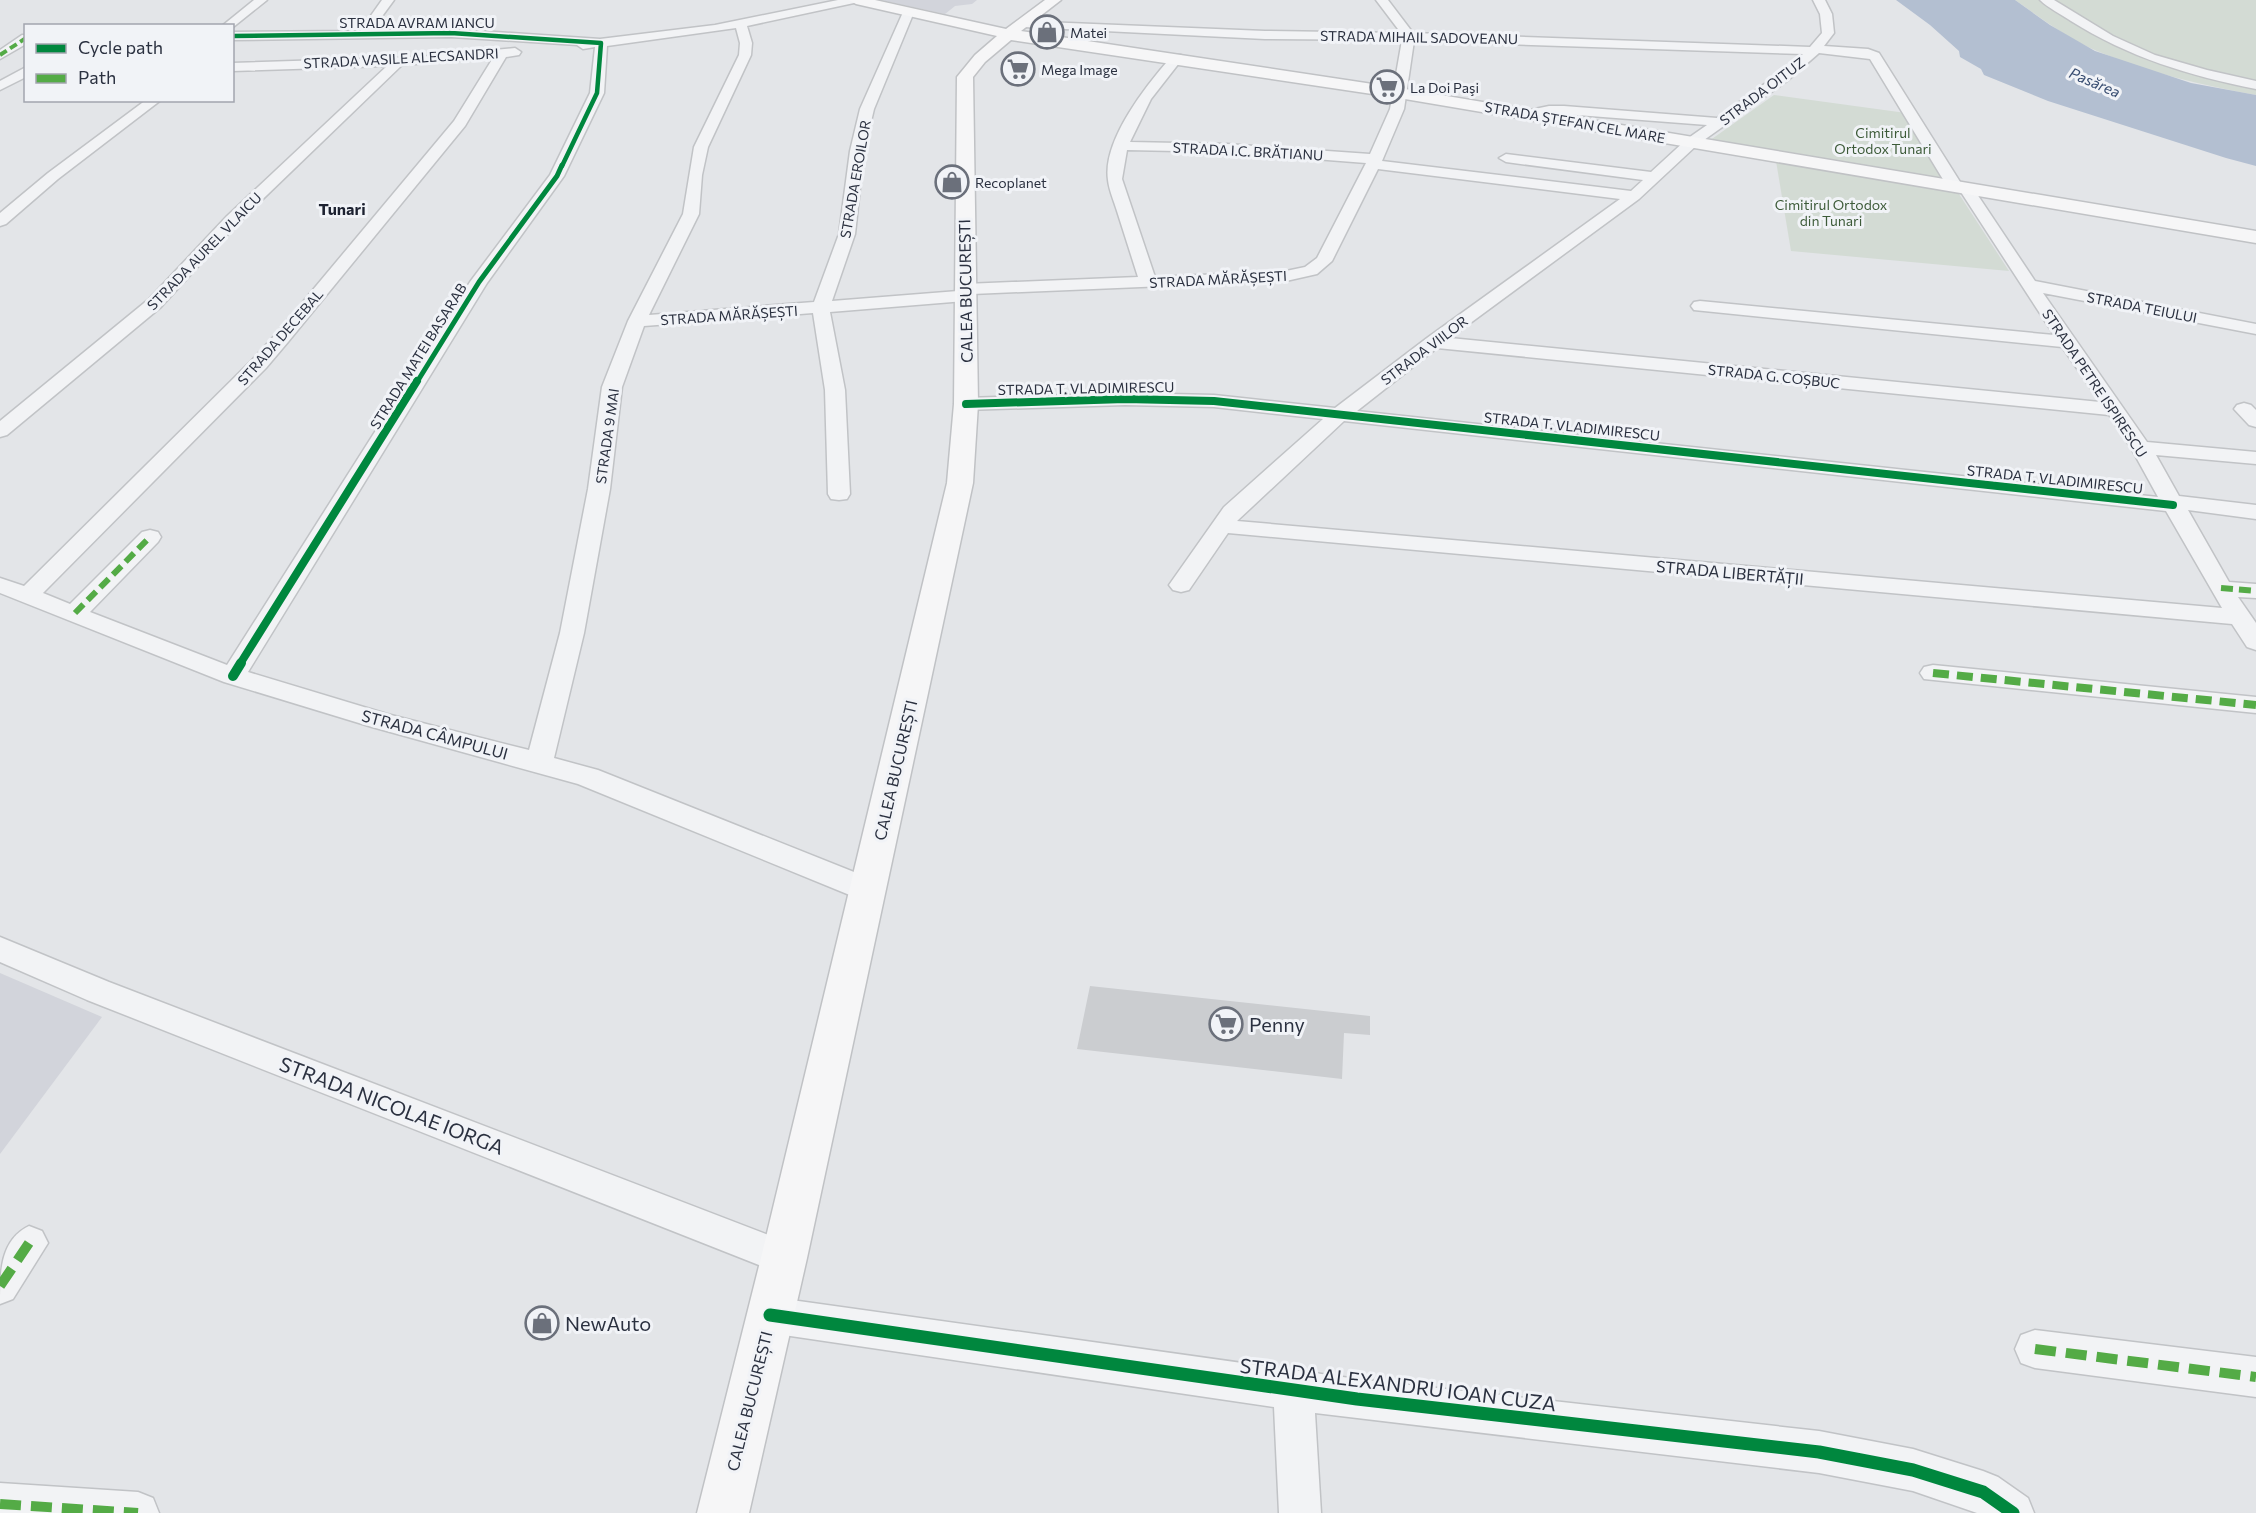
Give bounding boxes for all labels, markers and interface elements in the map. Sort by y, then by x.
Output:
street label: STRADA AVRAM IANCU [339,14,495,31]
shop icon: Matei [1029,14,1065,50]
legend [24,24,234,102]
place label: Matei [1070,24,1107,41]
street label: STRADA MIHAIL SADOVEANU [1320,27,1518,47]
text: Cycle path [78,36,163,58]
street label: STRADA VASILE ALECSANDRI [303,44,499,72]
supermarket icon: Mega Image [1000,51,1036,87]
street label: STRADA OITUZ [1716,53,1808,129]
place label: Mega Image [1041,61,1118,78]
water label: Pasărea [2067,63,2123,101]
text: Path [78,66,116,88]
supermarket icon: La Doi Paşi [1369,69,1405,105]
place label: La Doi Paşi [1410,79,1479,96]
street label: STRADA ȘTEFAN CEL MARE [1483,98,1667,147]
street label: STRADA EROILOR [836,119,874,239]
park label: Cimitirul Ortodox Tunari [1834,124,1932,157]
street label: STRADA I.C. BRĂTIANU [1172,139,1324,163]
shop icon: Recoplanet [934,164,970,200]
place label: Recoplanet [975,174,1047,191]
street label: STRADA AUREL VLAICU [143,189,265,313]
park label: Cimitirul Ortodox din Tunari [1775,196,1888,229]
district label: Tunari [318,199,366,218]
street label: CALEA BUCUREȘTI [954,219,978,363]
street label: STRADA MĂRĂȘEȘTI [1149,267,1287,292]
street label: STRADA MATEI BASARAB [366,280,470,432]
street label: STRADA DECEBAL [234,286,326,388]
street label: STRADA TEIULUI [2086,288,2198,326]
street label: STRADA MĂRĂȘEȘTI [660,302,798,329]
street label: STRADA PETRE ISPIRESCU [2039,306,2151,460]
street label: STRADA VIILOR [1377,312,1471,388]
street label: STRADA G. COȘBUC [1707,361,1841,392]
street label: STRADA T. VLADIMIRESCU [997,378,1175,398]
street label: STRADA 9 MAI [592,387,622,485]
street label: STRADA T. VLADIMIRESCU [1483,408,1661,444]
street label: STRADA T. VLADIMIRESCU [1966,461,2144,497]
street label: STRADA LIBERTĂȚII [1655,556,1805,590]
street label: CALEA BUCUREȘTI [870,698,922,843]
street label: STRADA CÂMPULUI [360,705,510,763]
supermarket icon: Penny [1208,1006,1244,1042]
place label: Penny [1249,1012,1305,1036]
street label: STRADA NICOLAE IORGA [276,1051,508,1159]
shop icon: NewAuto [524,1305,560,1341]
place label: NewAuto [565,1311,651,1335]
street label: CALEA BUCUREȘTI [722,1329,778,1473]
street label: STRADA ALEXANDRU IOAN CUZA [1238,1353,1558,1415]

